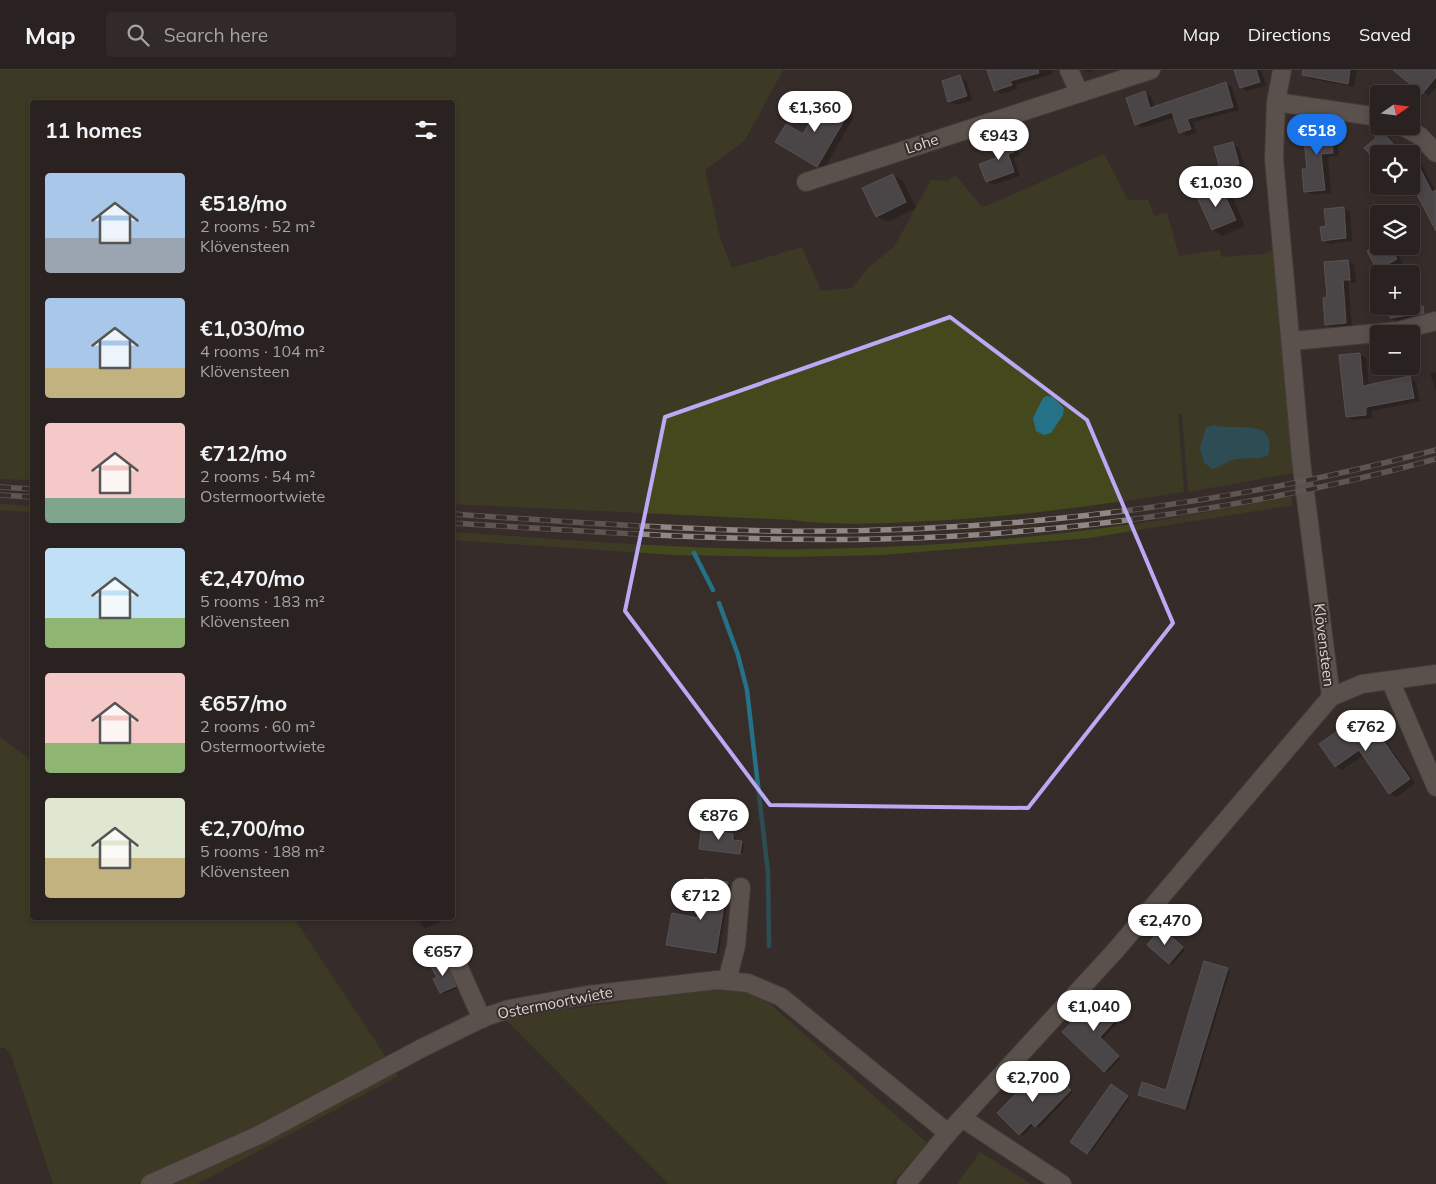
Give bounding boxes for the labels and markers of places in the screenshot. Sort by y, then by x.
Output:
pin: €1,360 [774,90,856,133]
pin: €518 [1287,114,1347,156]
pin: €943 [969,118,1029,161]
pin: €1,030 [1175,166,1257,208]
pin: €762 [1336,710,1396,752]
pin: €876 [689,798,749,841]
pin: €712 [671,878,731,921]
pin: €2,470 [1124,904,1206,946]
pin: €657 [413,934,473,977]
pin: €1,040 [1053,990,1135,1032]
pin: €2,700 [992,1060,1074,1103]

